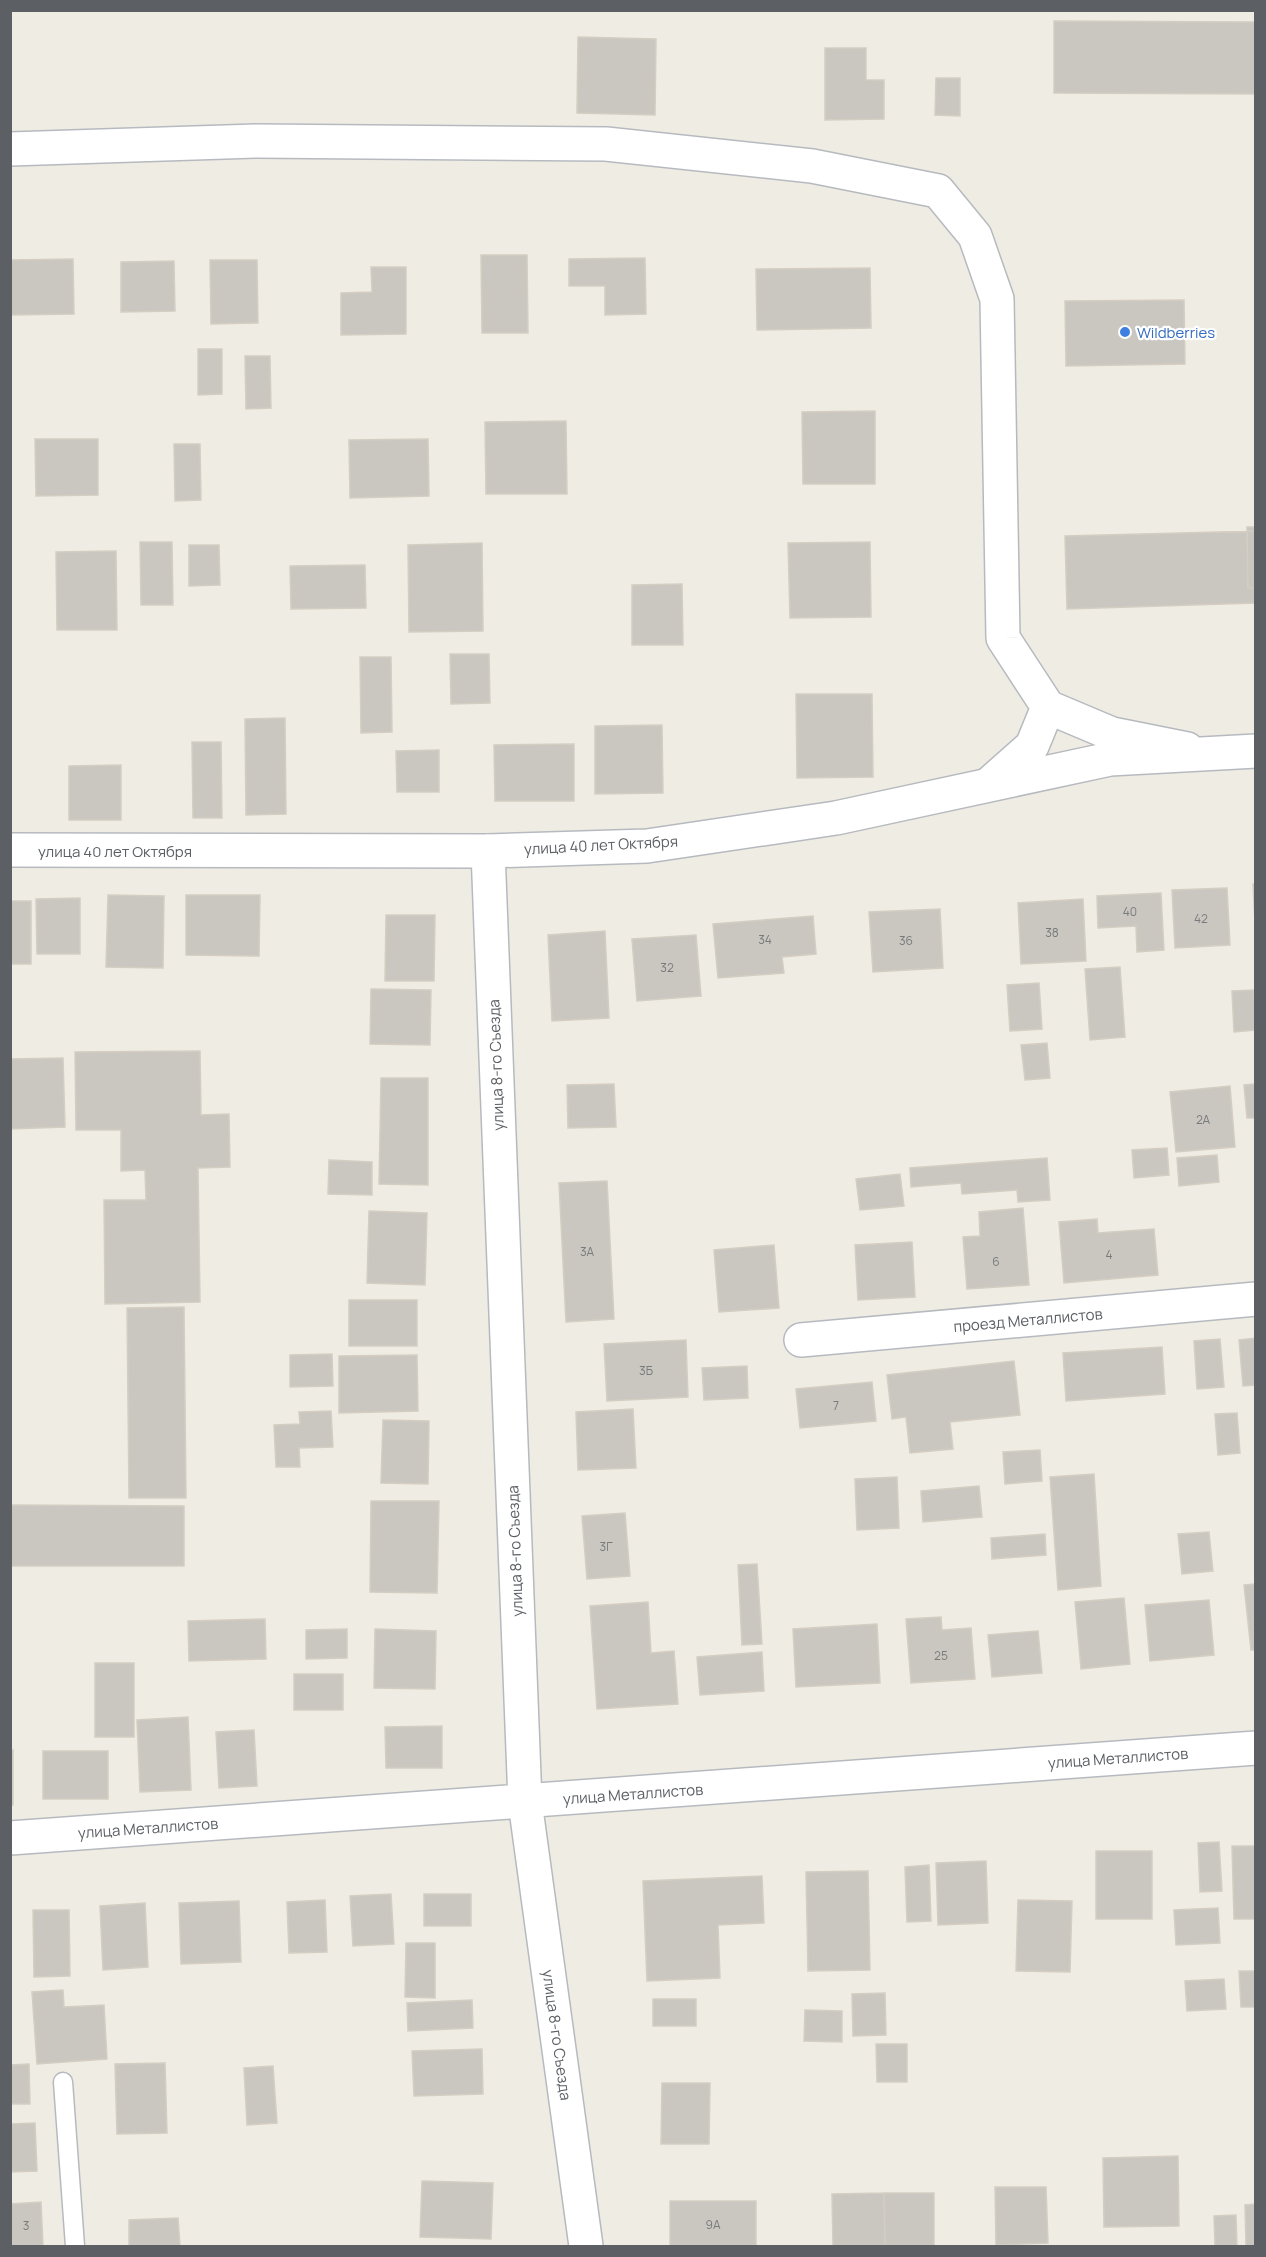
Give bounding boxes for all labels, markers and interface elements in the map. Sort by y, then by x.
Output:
place label: Wildberries [1137,322,1215,343]
marker: Wildberries [1118,325,1132,339]
street label: улица 40 лет Октября [524,830,678,860]
street label: улица 40 лет Октября [38,841,192,862]
house number: 40 [1123,903,1137,920]
house number: 42 [1194,910,1208,927]
house number: 38 [1045,924,1059,941]
house number: 34 [758,931,772,948]
house number: 36 [899,932,913,949]
house number: 32 [660,959,674,976]
street label: улица 8-го Съезда [483,999,509,1131]
house number: 2А [1196,1111,1210,1128]
house number: 3А [580,1243,595,1260]
house number: 4 [1105,1246,1113,1263]
house number: 6 [992,1253,1000,1270]
street label: проезд Металлистов [953,1303,1103,1337]
house number: 3Б [639,1362,653,1379]
house number: 7 [833,1397,839,1414]
street label: улица 8-го Съезда [502,1485,528,1617]
house number: 3Г [600,1538,613,1555]
house number: 25 [934,1647,948,1664]
street label: улица Металлистов [1047,1743,1189,1773]
street label: улица Металлистов [562,1779,704,1809]
street label: улица Металлистов [77,1813,219,1843]
street label: улица 8-го Съезда [537,1968,577,2102]
house number: 9А [705,2216,721,2233]
house number: 3 [23,2217,29,2234]

